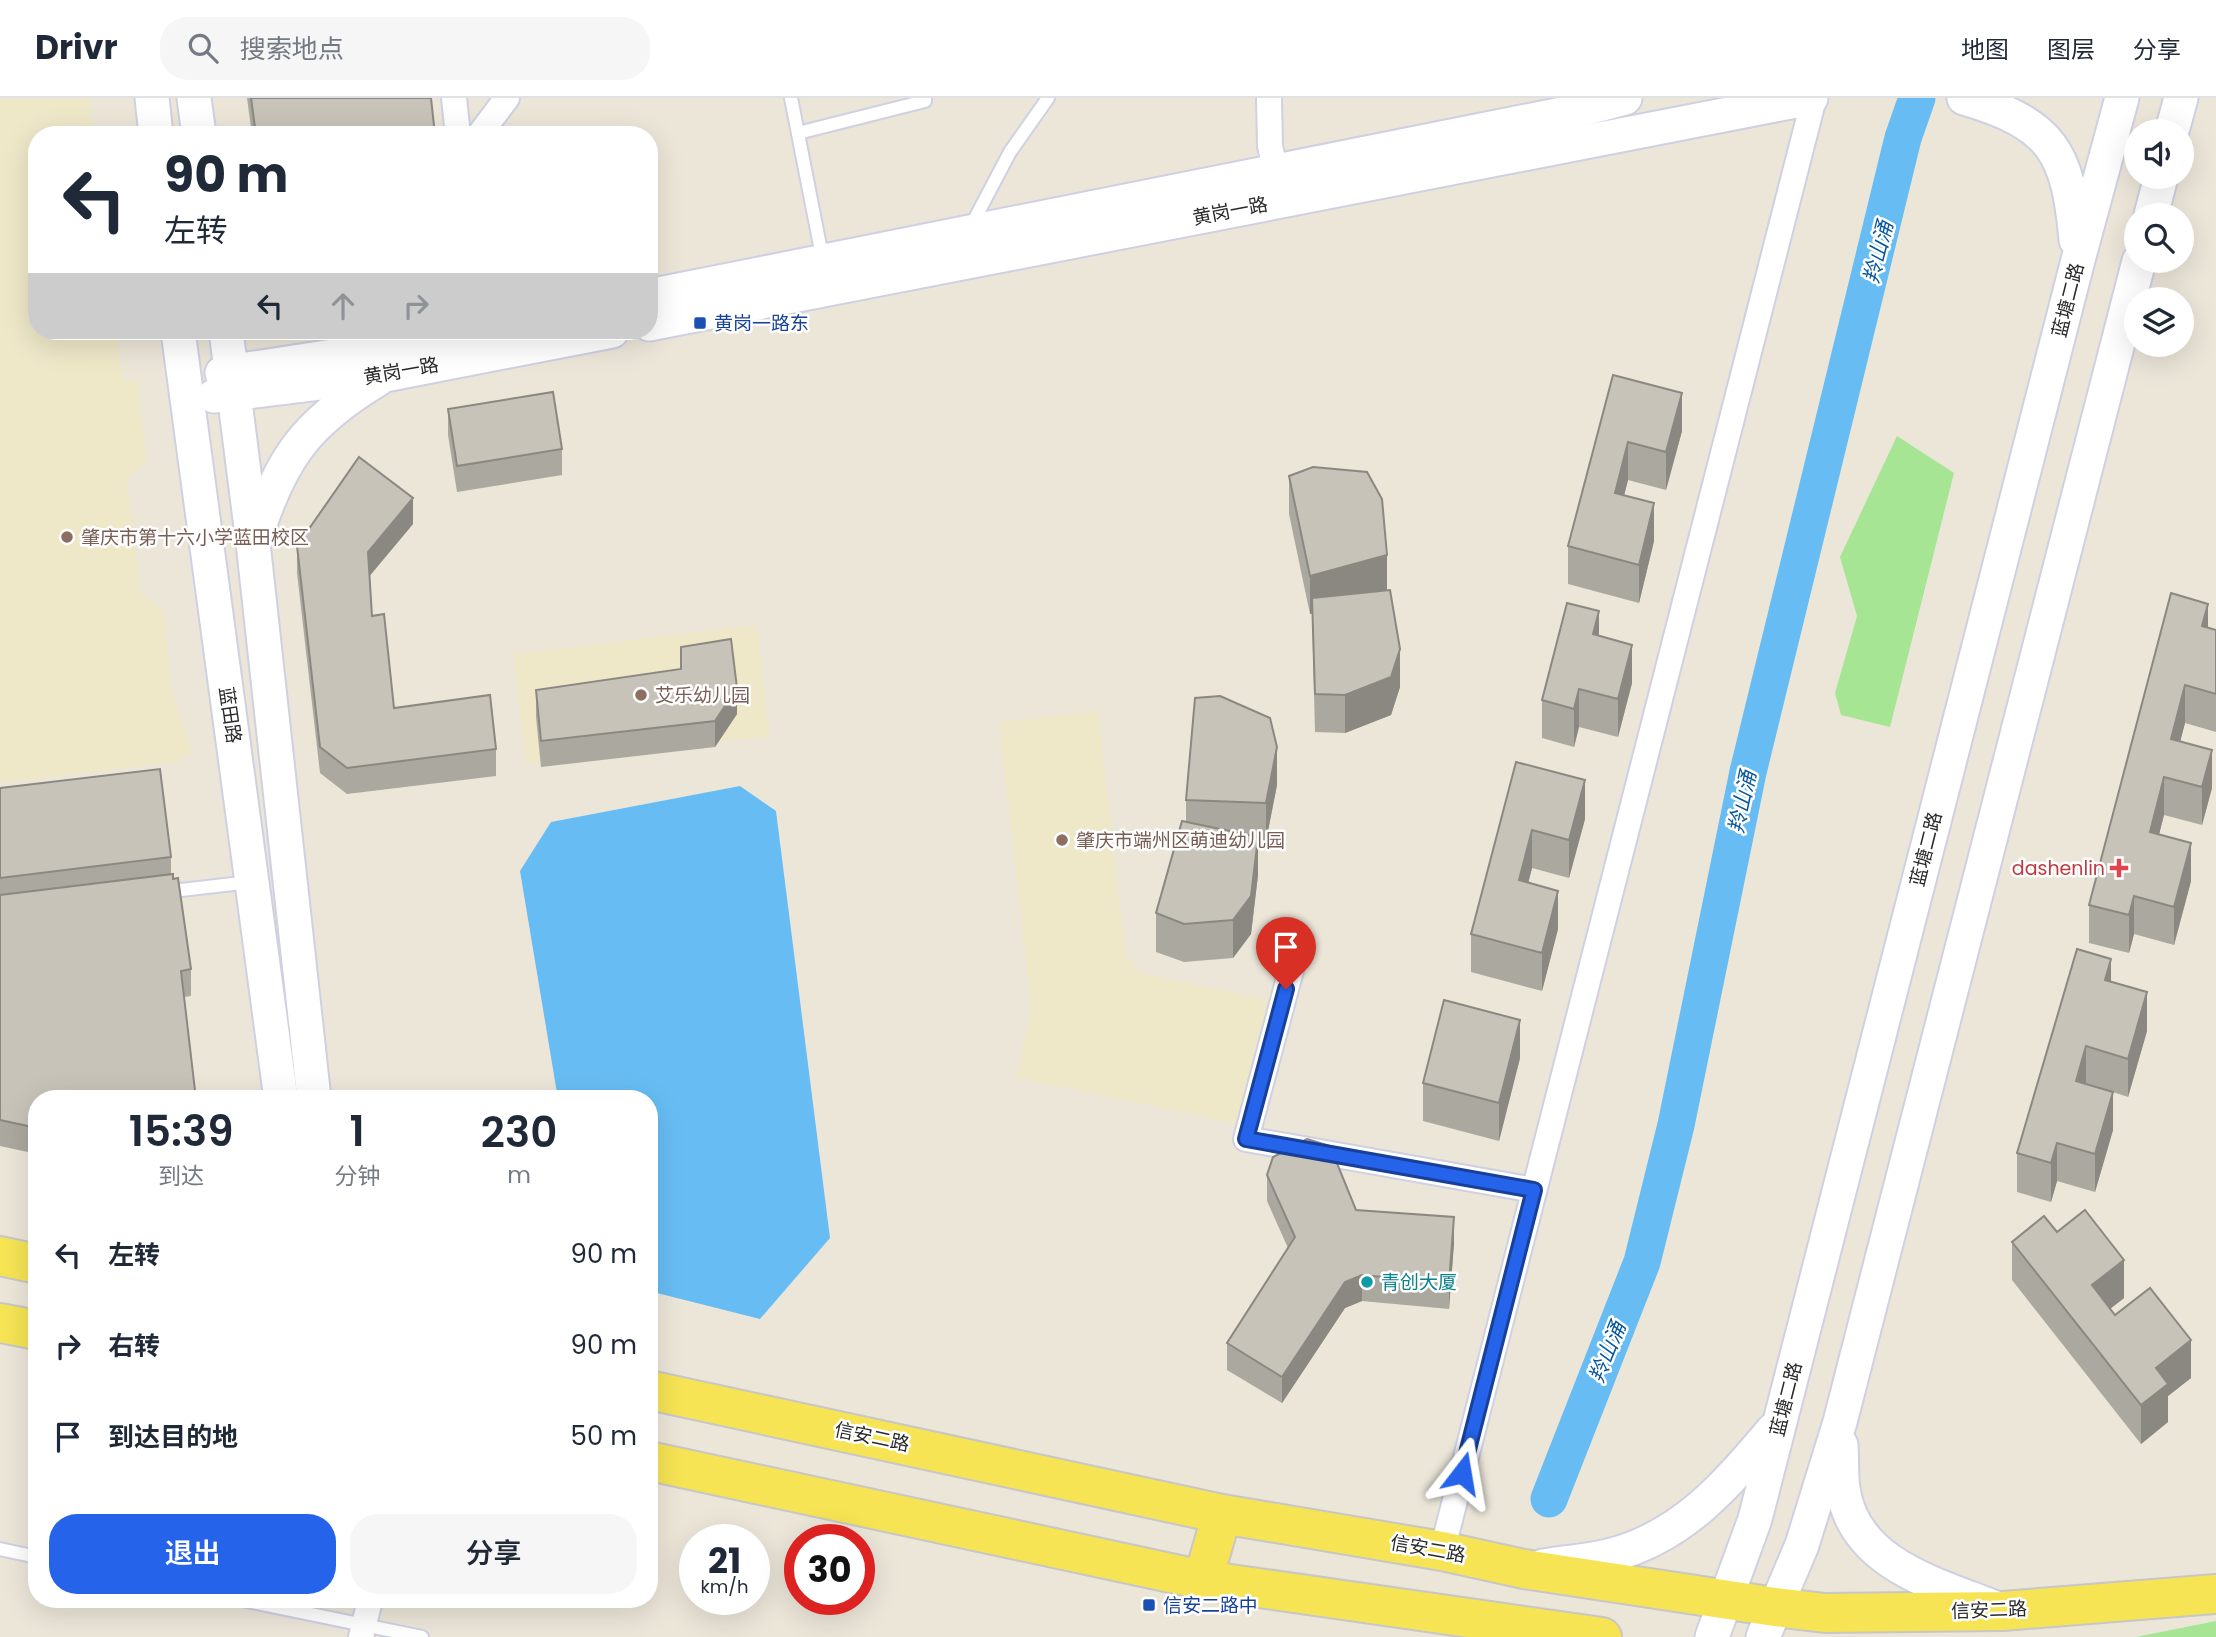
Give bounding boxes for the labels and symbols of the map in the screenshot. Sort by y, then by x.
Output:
street label: 黄岗一路 [1190,190,1270,232]
water label: 羚山涌 [1856,216,1900,286]
street label: 蓝塘二路 [2046,260,2090,340]
place label: 黄岗一路东 [714,310,809,337]
marker: 黄岗一路东 [692,315,708,331]
street label: 黄岗一路 [361,351,441,391]
place label: 肇庆市第十六小学蓝田校区 [81,524,309,551]
marker: 肇庆市第十六小学蓝田校区 [59,529,75,545]
place label: 艾乐幼儿园 [655,682,750,709]
street label: 蓝田路 [213,685,247,745]
marker: 艾乐幼儿园 [633,687,649,703]
water label: 羚山涌 [1721,766,1763,836]
street label: 蓝塘二路 [1904,809,1948,889]
place label: 肇庆市端州区萌迪幼儿园 [1076,827,1285,854]
marker: 肇庆市端州区萌迪幼儿园 [1054,832,1070,848]
place label: dashenlin [2012,855,2105,882]
marker: dashenlin [2111,860,2127,876]
pin [1256,917,1316,989]
place label: 青创大厦 [1381,1269,1457,1296]
marker: 青创大厦 [1359,1274,1375,1290]
water label: 羚山涌 [1582,1316,1633,1387]
street label: 蓝塘二路 [1764,1359,1808,1439]
street label: 信安二路 [832,1416,912,1458]
position arrow [1425,1436,1499,1510]
speed limit sign: 30 [784,1524,875,1615]
street label: 信安二路 [1388,1529,1468,1569]
place label: 信安二路中 [1163,1592,1258,1619]
street label: 信安二路 [1951,1595,2027,1625]
marker: 信安二路中 [1141,1597,1157,1613]

